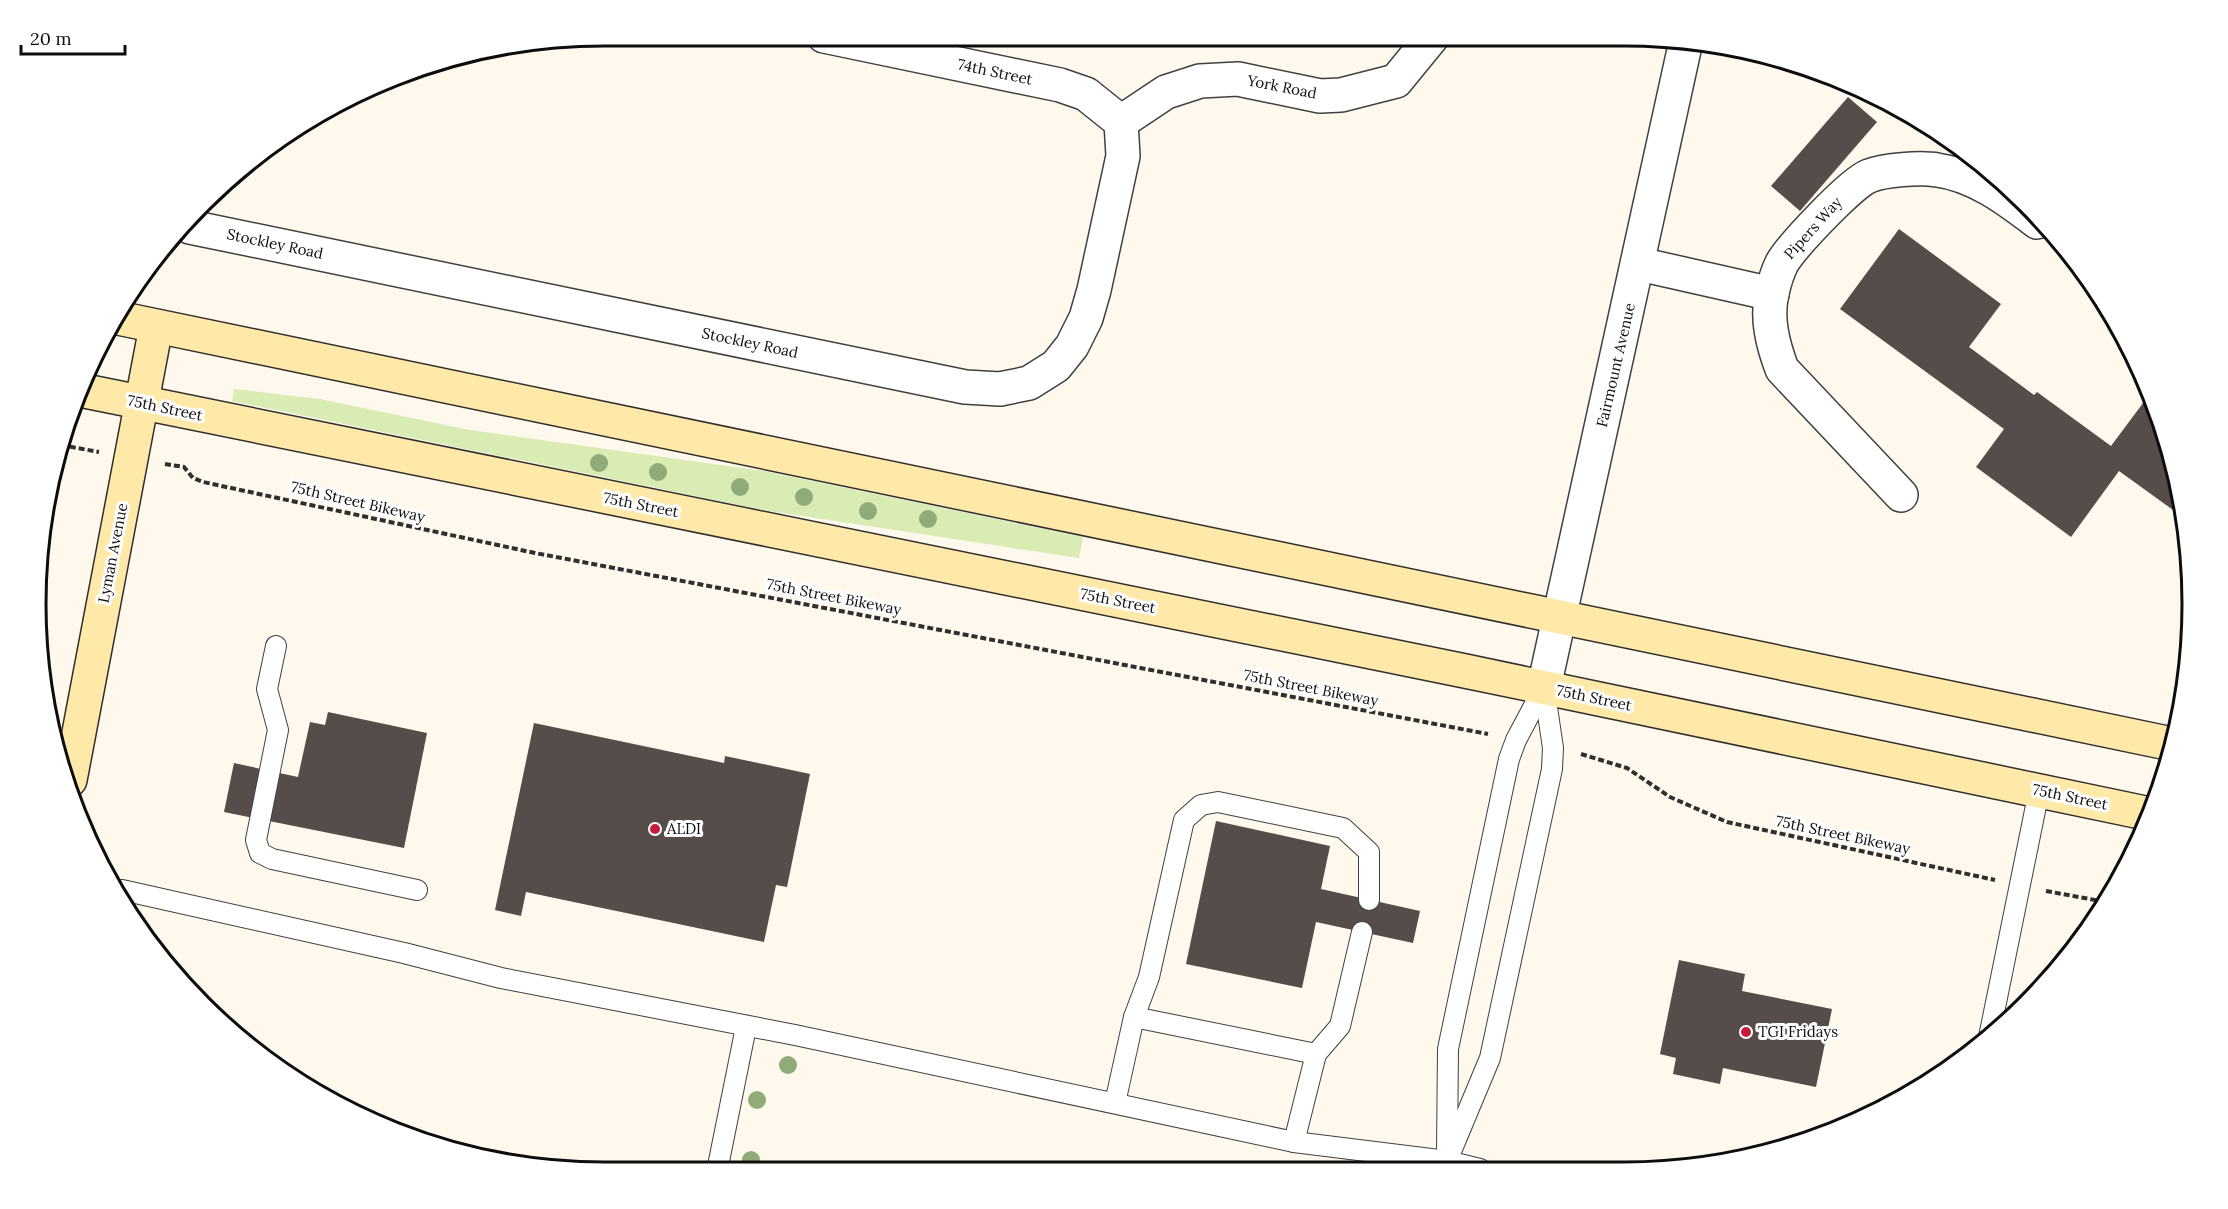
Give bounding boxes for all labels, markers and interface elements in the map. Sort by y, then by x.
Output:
scale bar [21,18,124,56]
text: 20 m [30,27,72,50]
street label: 74th Street [956,54,1034,89]
street label: York Road [1245,70,1319,103]
street label: Pipers Way [1780,192,1846,263]
street label: Stockley Road [225,224,325,263]
street label: Fairmount Avenue [1592,301,1639,429]
street label: Stockley Road [700,323,800,362]
street label: 75th Street [126,390,205,425]
street label: 75th Street Bikeway [289,477,427,526]
street label: 75th Street [602,488,681,521]
street label: Lyman Avenue [94,501,132,604]
street label: 75th Street Bikeway [765,574,903,619]
street label: 75th Street [1079,584,1158,617]
street label: 75th Street Bikeway [1242,665,1380,710]
street label: 75th Street [1555,680,1634,715]
street label: 75th Street [2031,779,2110,814]
street label: 75th Street Bikeway [1774,811,1912,858]
place label: ALDI [666,819,701,838]
marker: ALDI [648,822,662,836]
place label: TGI Fridays [1758,1022,1838,1041]
marker: TGI Fridays [1739,1025,1753,1039]

